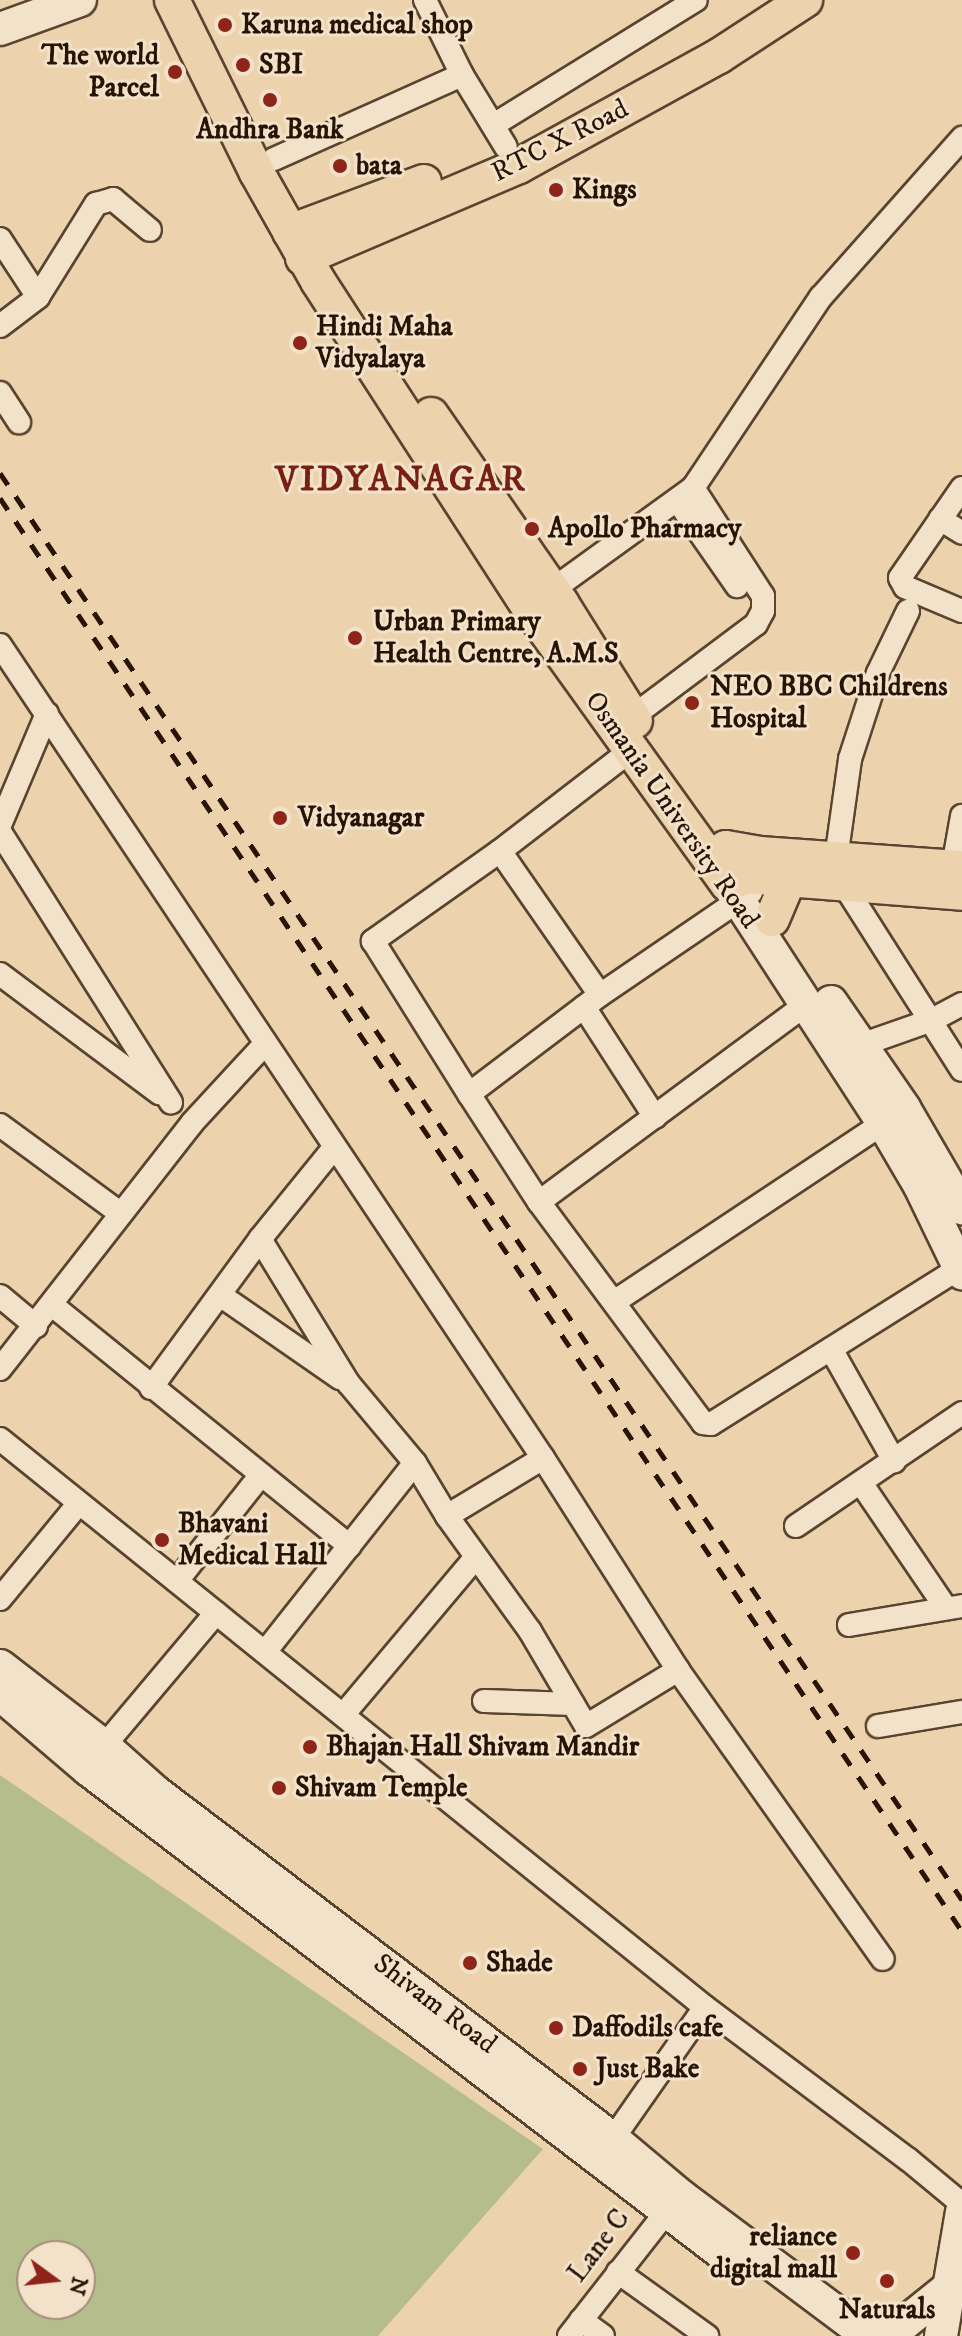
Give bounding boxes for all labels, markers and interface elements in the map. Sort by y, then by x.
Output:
place label: Karuna medical shop [241,8,473,42]
marker: Karuna medical shop [216,16,234,34]
place label: The world Parcel [42,39,159,105]
place label: SBI [259,48,303,82]
marker: SBI [234,56,252,74]
marker: The world Parcel [166,63,184,81]
marker: Andhra Bank [261,91,279,109]
street label: RTC X Road [486,92,634,190]
place label: Andhra Bank [196,113,344,147]
place label: bata [356,149,402,183]
marker: bata [331,157,349,175]
place label: Kings [572,173,637,207]
marker: Kings [547,181,565,199]
place label: Hindi Maha Vidyalaya [316,310,453,376]
marker: Hindi Maha Vidyalaya [291,334,309,352]
district label: VIDYANAGAR [275,458,527,502]
place label: Apollo Pharmacy [548,512,741,546]
marker: Apollo Pharmacy [523,520,541,538]
place label: Urban Primary Health Centre, A.M.S [373,605,619,671]
marker: Urban Primary Health Centre, A.M.S [344,627,366,649]
place label: NEO BBC Childrens Hospital [710,670,948,736]
street label: Osmania University Road [577,685,767,935]
marker: NEO BBC Childrens Hospital [681,692,703,714]
place label: Vidyanagar [298,801,424,835]
marker: Vidyanagar [269,807,291,829]
place label: Bhavani Medical Hall [178,1507,327,1573]
marker: Bhavani Medical Hall [153,1531,171,1549]
place label: Bhajan Hall Shivam Mandir [326,1730,639,1764]
marker: Bhajan Hall Shivam Mandir [301,1738,319,1756]
place label: Shivam Temple [295,1771,468,1805]
marker: Shivam Temple [270,1779,288,1797]
place label: Shade [486,1946,553,1980]
street label: Shivam Road [367,1947,503,2061]
marker: Shade [461,1954,479,1972]
place label: Daffodils cafe [572,2011,723,2045]
marker: Daffodils cafe [547,2019,565,2037]
place label: Just Bake [596,2052,699,2086]
marker: Just Bake [571,2060,589,2078]
street label: Lane C [561,2203,637,2289]
place label: reliance digital mall [710,2220,837,2286]
north arrow [16,2240,96,2320]
marker: reliance digital mall [844,2244,862,2262]
marker: Naturals [878,2272,896,2290]
text: N [62,2274,93,2298]
place label: Naturals [839,2293,935,2327]

